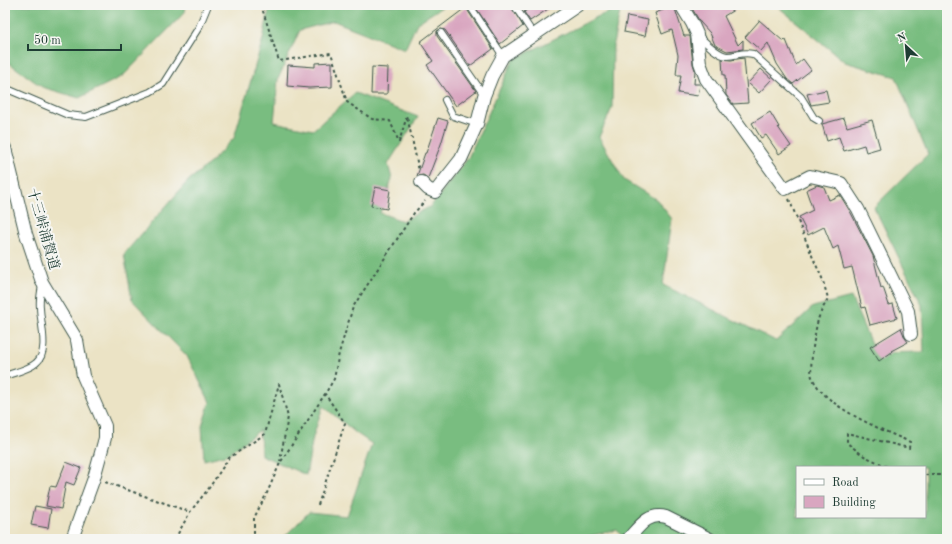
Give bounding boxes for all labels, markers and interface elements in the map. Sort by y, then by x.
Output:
scale bar [28,26,121,52]
north arrow [886,26,926,66]
text: N [896,31,909,45]
text: 50 m [34,34,61,47]
street label: 十三峠浦賀道 [25,186,62,271]
legend [796,466,926,518]
text: Road [832,477,859,489]
text: Building [832,497,876,509]

